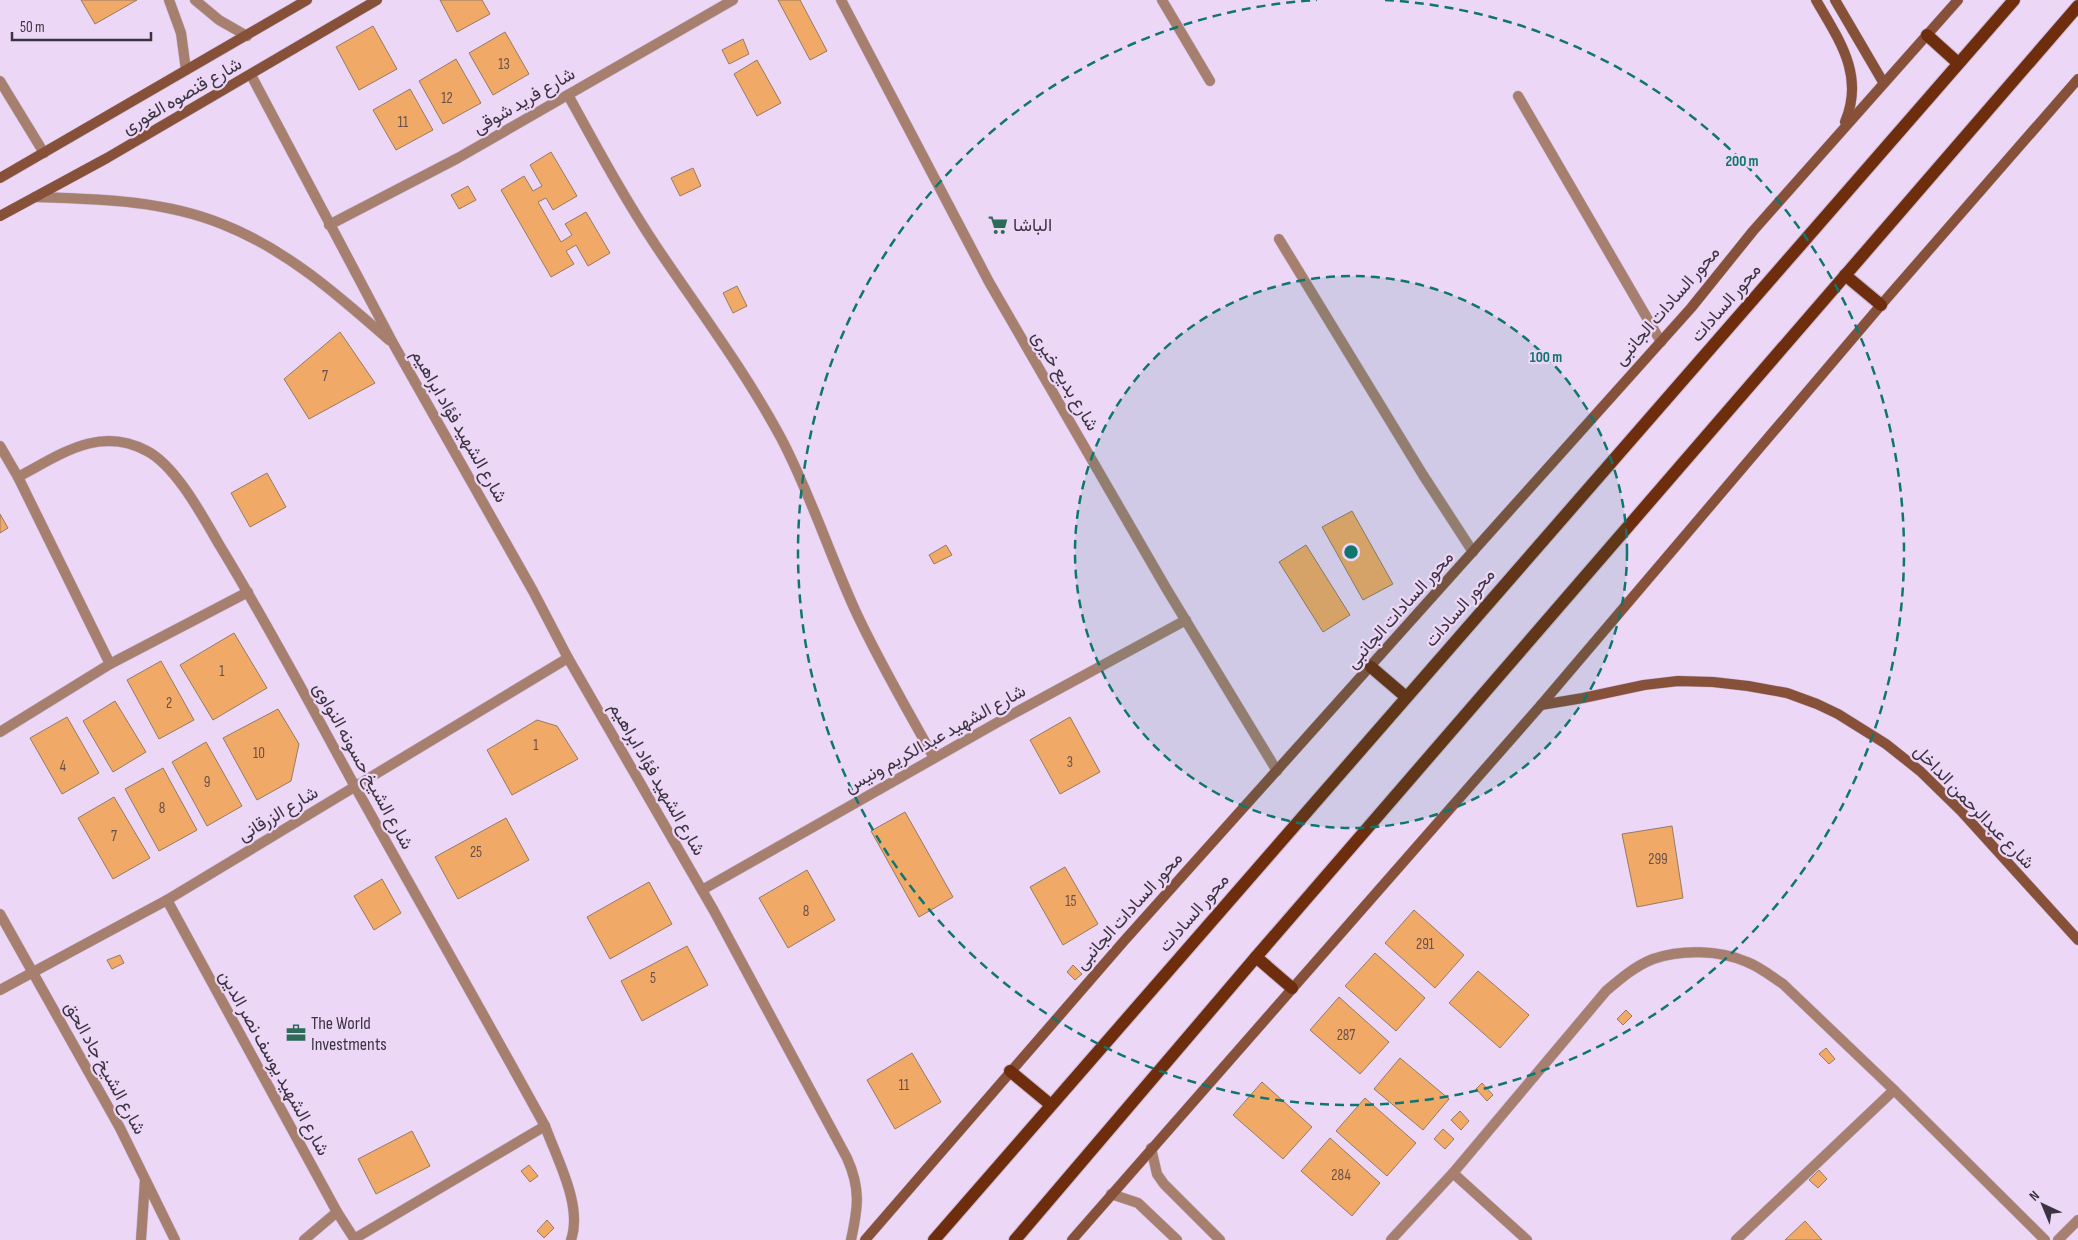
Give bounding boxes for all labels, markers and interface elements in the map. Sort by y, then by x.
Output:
scale bar [12,10,151,42]
text: 50 m [20,18,45,37]
street label: شارع قنصوه الغورى [118,53,246,140]
house number: 13 [498,55,510,74]
street label: شارع فريد شوقى [469,63,579,140]
house number: 12 [441,89,453,108]
house number: 11 [398,113,409,132]
text: 200 m [1725,152,1759,171]
supermarket icon: الباشا [987,214,1009,236]
place label: الباشا [1013,215,1052,236]
street label: محور السادات الجانبى [1610,242,1724,370]
street label: محور السادات [1686,260,1766,346]
street label: شارع بديع خيرى [1026,327,1103,435]
street label: شارع الشهيد فؤاد ابراهيم [406,346,511,507]
text: 100 m [1530,348,1562,367]
house number: 7 [322,367,328,386]
centre of rings [1342,543,1360,561]
street label: محور السادات الجانبى [1342,547,1458,673]
street label: محور السادات [1420,565,1500,651]
house number: 1 [219,662,225,681]
street label: شارع الشيخ حسونه النواوى [308,679,418,853]
street label: شارع الشهيد عبدالكريم ونيس [841,680,1030,799]
house number: 2 [166,694,172,713]
street label: شارع الشهيد فؤاد ابراهيم [604,699,709,860]
house number: 1 [533,736,539,755]
street label: شارع عبدالرحمن الداخل [1909,740,2039,874]
house number: 10 [253,744,265,763]
house number: 3 [1067,753,1073,772]
house number: 4 [60,757,66,776]
house number: 9 [204,773,210,792]
street label: شارع الزرقانى [234,782,322,847]
house number: 8 [159,799,165,818]
house number: 7 [111,827,117,846]
house number: 25 [470,843,482,862]
street label: محور السادات الجانبى [1071,848,1187,974]
house number: 299 [1648,850,1668,869]
street label: محور السادات [1154,870,1234,956]
house number: 15 [1065,892,1077,911]
house number: 8 [803,902,809,921]
house number: 291 [1416,935,1435,954]
street label: شارع الشهيد يوسف نصر الدين [213,967,334,1160]
house number: 5 [650,969,656,988]
street label: شارع الشيخ جاد الحق [59,998,150,1139]
place label: The World Investments [311,1013,387,1055]
office icon: The World Investments [285,1022,307,1044]
house number: 287 [1337,1026,1355,1045]
house number: 11 [899,1076,910,1095]
house number: 284 [1331,1166,1351,1185]
north arrow [2018,1180,2068,1230]
text: N [2026,1187,2043,1205]

